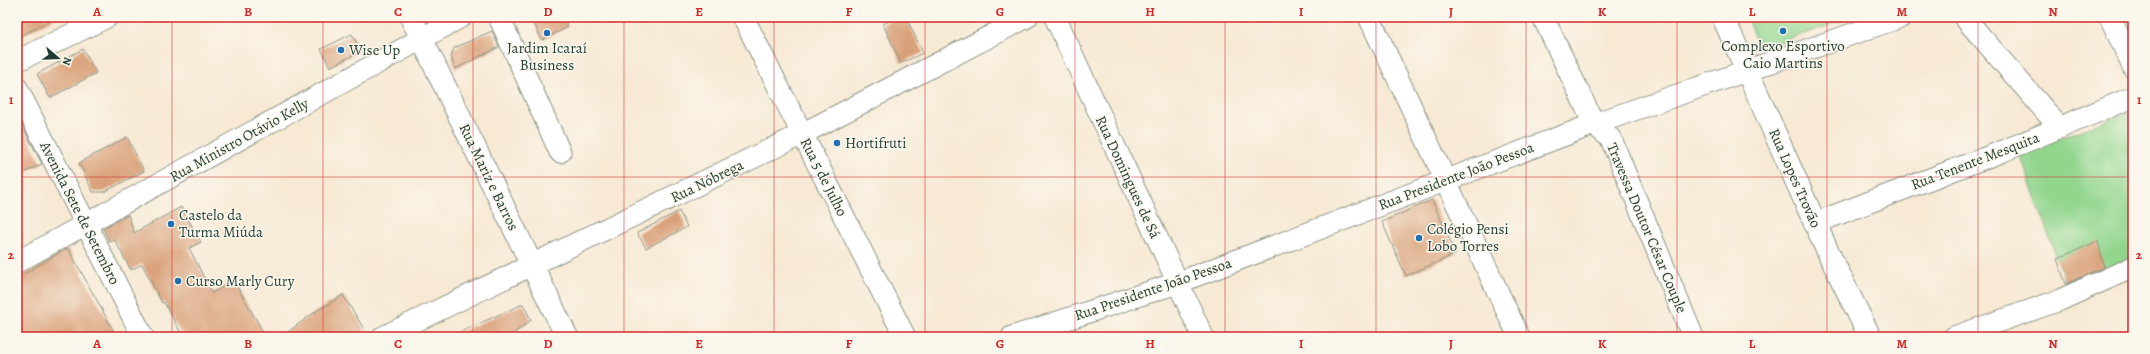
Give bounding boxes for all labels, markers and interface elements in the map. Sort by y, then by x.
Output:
text: A [92,3,102,20]
text: B [244,3,252,20]
text: C [394,3,402,20]
text: D [543,3,553,20]
text: E [695,3,703,20]
text: F [846,3,853,20]
text: G [996,3,1004,20]
text: H [1145,3,1155,20]
text: I [1299,3,1304,20]
text: J [1449,3,1453,20]
text: K [1598,3,1607,20]
text: L [1749,3,1756,20]
text: M [1897,3,1908,20]
text: N [2048,3,2058,20]
marker: Complexo Esportivo Caio Martins [1778,26,1788,36]
marker: Jardim Icaraí Business [542,28,552,38]
place label: Complexo Esportivo Caio Martins [1721,36,1845,73]
north arrow [38,38,78,78]
place label: Jardim Icaraí Business [507,38,587,75]
place label: Wise Up [348,40,400,60]
marker: Wise Up [336,45,346,55]
text: N [59,55,75,67]
text: 1 [9,91,14,108]
text: 1 [2137,91,2142,108]
street label: Rua Ministro Otávio Kelly [166,93,312,187]
street label: Rua Domingues de Sá [1091,112,1165,242]
street label: Rua Mariz e Barros [454,120,524,234]
street label: Rua Lopes Trovão [1764,125,1826,231]
street label: Rua Tenente Mesquita [1908,127,2042,195]
place label: Hortifruti [845,133,906,153]
street label: Rua 5 de Julho [796,134,852,220]
street label: Avenida Sete de Setembro [35,137,125,288]
street label: Rua Presidente João Pessoa [1375,137,1537,215]
marker: Hortifruti [832,138,842,148]
street label: Travessa Doutor César Couple [1602,140,1692,316]
street label: Rua Nóbrega [667,155,747,207]
place label: Castelo da Turma Miúda [179,205,263,242]
marker: Castelo da Turma Miúda [166,219,176,229]
place label: Colégio Pensi Lobo Torres [1427,219,1509,256]
marker: Colégio Pensi Lobo Torres [1414,233,1424,243]
text: 2 [8,246,15,263]
text: 2 [2136,246,2143,263]
street label: Rua Presidente João Pessoa [1072,253,1234,325]
place label: Curso Marly Cury [186,271,295,291]
marker: Curso Marly Cury [173,276,183,286]
text: A [92,335,102,352]
text: B [244,335,252,352]
text: C [394,335,402,352]
text: D [543,335,553,352]
text: E [695,335,703,352]
text: F [846,335,853,352]
text: G [996,335,1004,352]
text: H [1145,335,1155,352]
text: I [1299,335,1304,352]
text: J [1449,335,1453,352]
text: K [1598,335,1607,352]
text: L [1749,335,1756,352]
text: M [1897,335,1908,352]
text: N [2048,335,2058,352]

